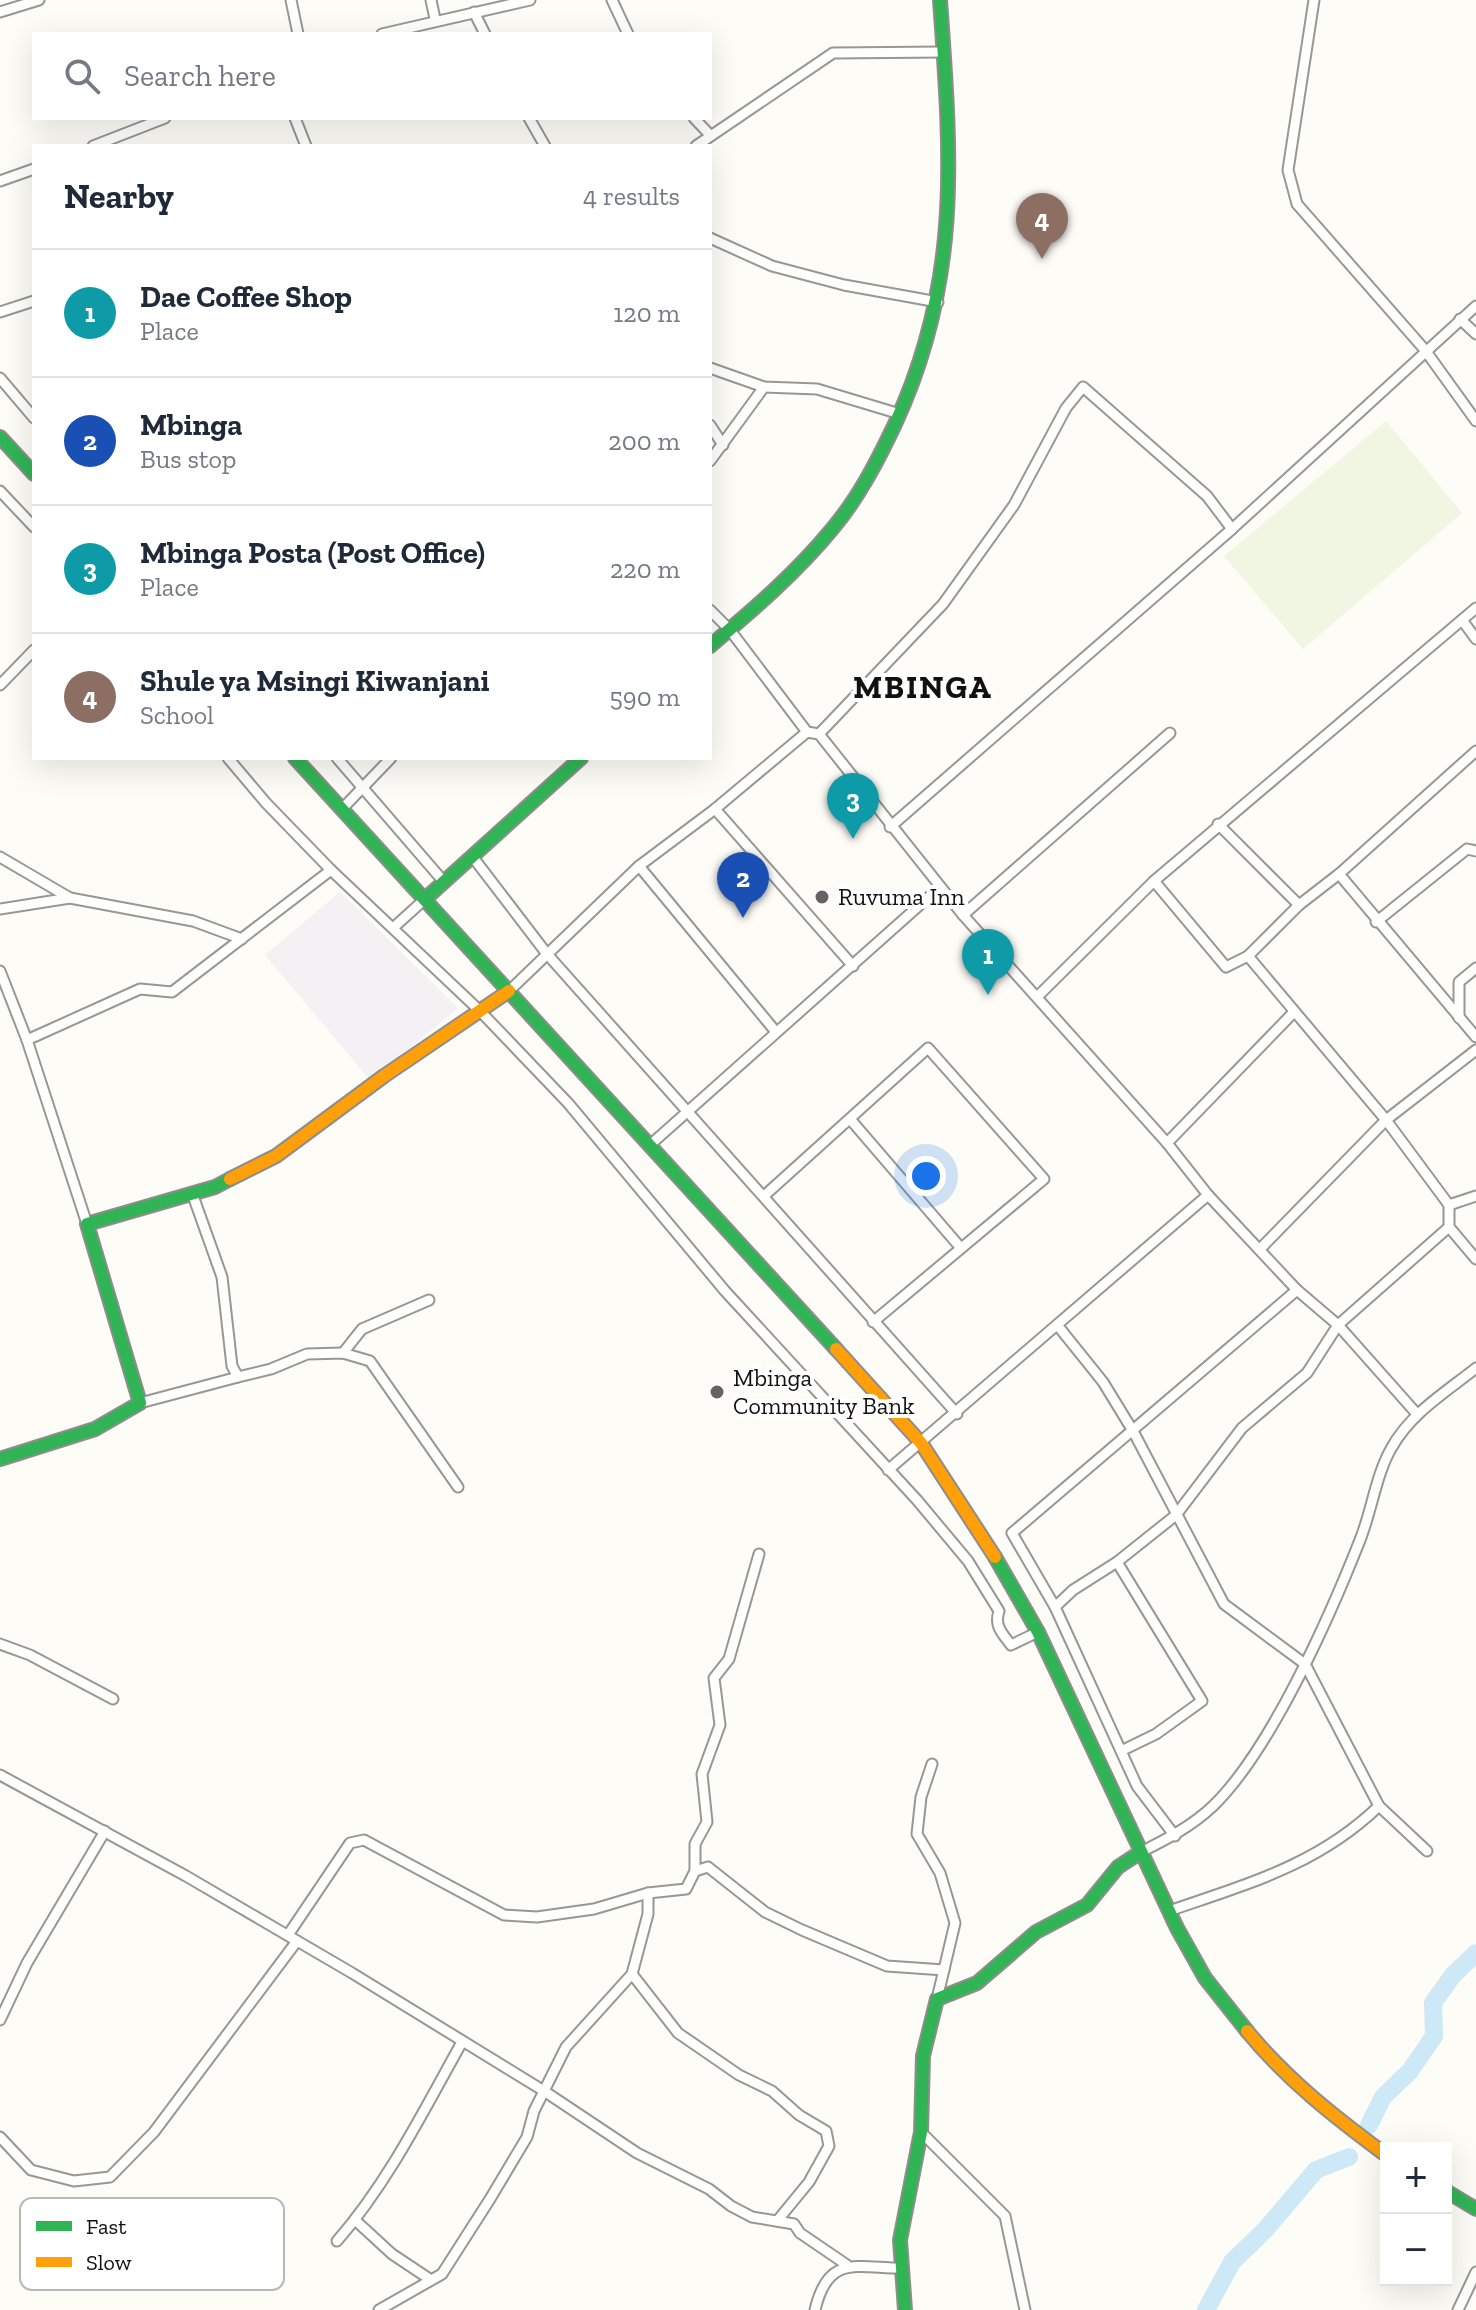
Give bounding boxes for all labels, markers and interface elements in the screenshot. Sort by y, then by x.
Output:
search box [32,32,712,120]
icon: search [60,54,104,98]
text: Search here [124,58,276,94]
text: Nearby [64,176,174,217]
text: 4 results [583,180,680,212]
pin: 4 [1016,193,1068,259]
text: Dae Coffee Shop [140,279,352,315]
text: 1 [85,297,95,329]
text: 120 m [613,297,680,329]
text: Place [140,315,199,347]
text: Mbinga [140,407,243,443]
text: 2 [83,425,97,457]
text: 200 m [608,425,680,457]
text: Bus stop [140,443,236,475]
text: Mbinga Posta (Post Office) [140,535,485,571]
text: 3 [83,553,97,585]
text: 220 m [610,553,680,585]
text: Place [140,571,199,603]
text: Shule ya Msingi Kiwanjani [140,663,490,699]
district label: MBINGA [853,668,993,706]
text: 4 [83,681,97,713]
text: 590 m [610,681,680,713]
text: School [140,699,214,731]
pin: 3 [827,773,879,839]
pin: 2 [717,852,769,918]
place label: Ruvuma Inn [838,882,965,911]
marker: Ruvuma Inn [813,888,831,906]
pin: 1 [962,929,1014,995]
your location [906,1156,946,1196]
place label: Mbinga Community Bank [733,1363,915,1420]
marker: Mbinga Community Bank [708,1383,726,1401]
map controls [1380,2142,1452,2286]
button: + [1380,2142,1452,2214]
legend [20,2198,284,2290]
text: Fast [86,2213,127,2240]
button: − [1380,2214,1452,2286]
text: Slow [86,2249,132,2276]

